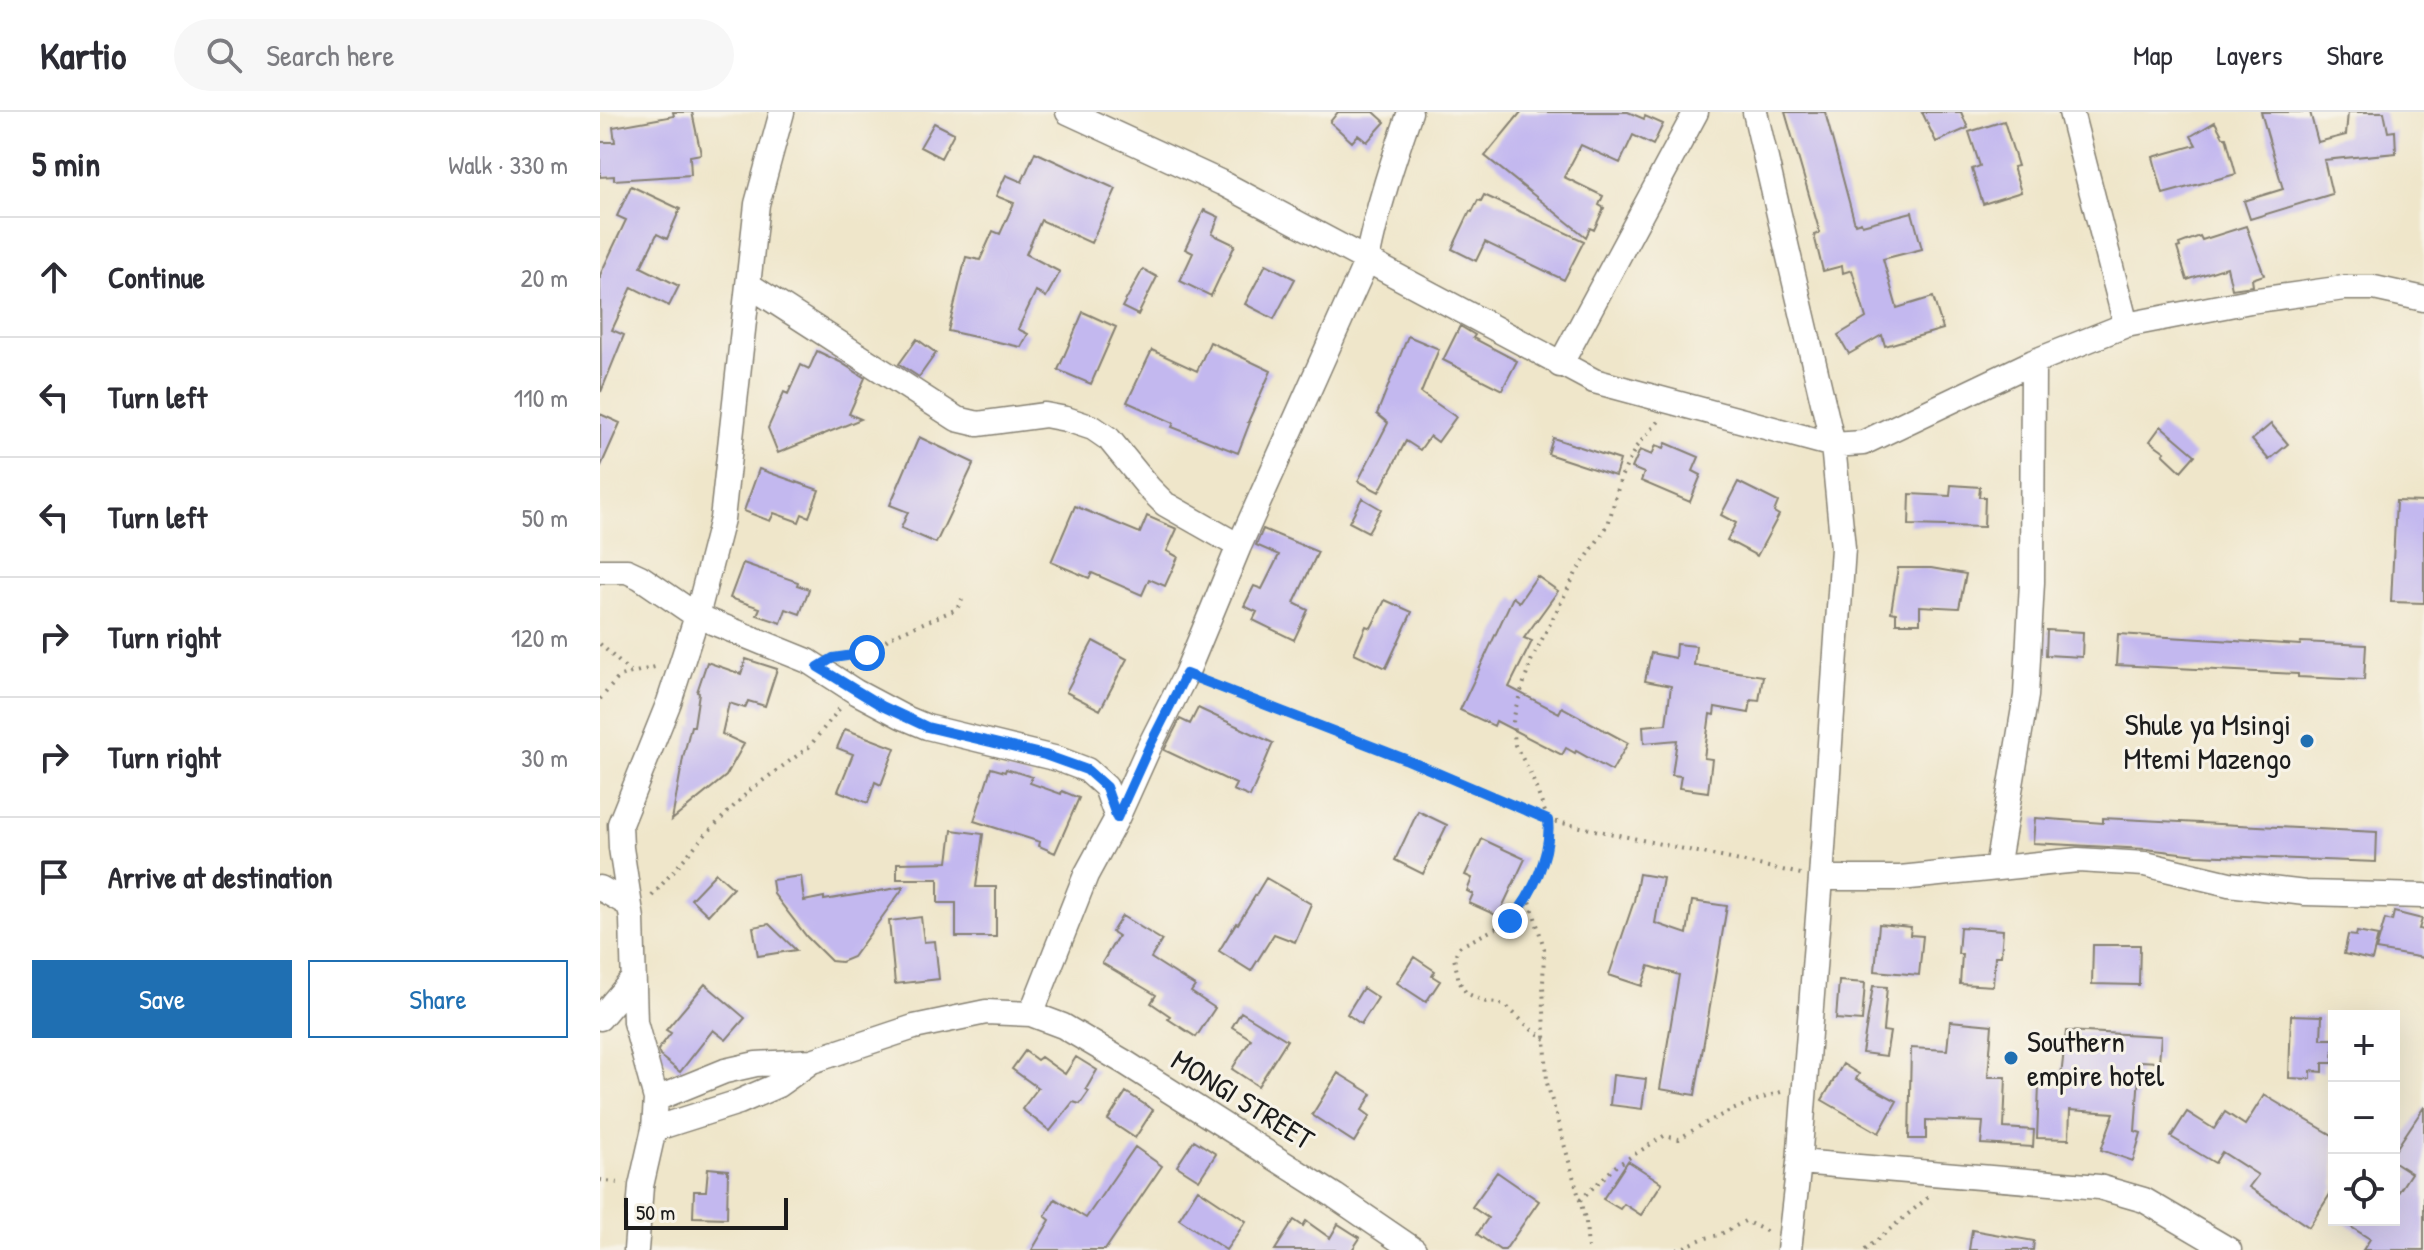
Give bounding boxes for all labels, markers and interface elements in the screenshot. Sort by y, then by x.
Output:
search box [174,19,734,91]
text: Kartio [40,29,126,81]
icon: search [202,33,246,77]
text: Search here [266,35,395,75]
text: Map [2133,36,2173,74]
text: Layers [2217,36,2282,74]
text: Share [2326,36,2384,74]
text: 5 min [32,141,100,187]
text: Walk · 330 m [448,147,568,182]
icon: ahead [32,255,76,299]
text: Continue [108,257,205,297]
text: 20 m [521,260,568,295]
icon: left [32,375,76,419]
text: Turn left [108,377,207,417]
text: 110 m [514,380,568,415]
icon: left [32,495,76,539]
text: Turn left [108,497,207,537]
text: 50 m [522,500,568,535]
icon: right [32,615,76,659]
text: Turn right [108,617,221,657]
text: 120 m [511,620,568,655]
route start [849,635,885,671]
place label: Shule ya Msingi Mtemi Mazengo [2123,704,2291,778]
marker: Shule ya Msingi Mtemi Mazengo [2298,732,2316,750]
icon: right [32,735,76,779]
text: Turn right [108,737,221,777]
text: 30 m [521,740,568,775]
icon: arrive [32,855,76,899]
text: Arrive at destination [108,857,333,897]
route end [1492,903,1528,939]
button: Save [32,960,292,1038]
button: Share [308,960,568,1038]
map controls [2328,1010,2400,1226]
button: + [2328,1010,2400,1082]
place label: Southern empire hotel [2027,1021,2164,1095]
street label: MONGI STREET [1164,1039,1323,1159]
marker: Southern empire hotel [2002,1049,2020,1067]
button: − [2328,1082,2400,1154]
button: locate [2328,1154,2400,1226]
scale bar [624,1194,788,1230]
text: 50 m [636,1197,675,1227]

